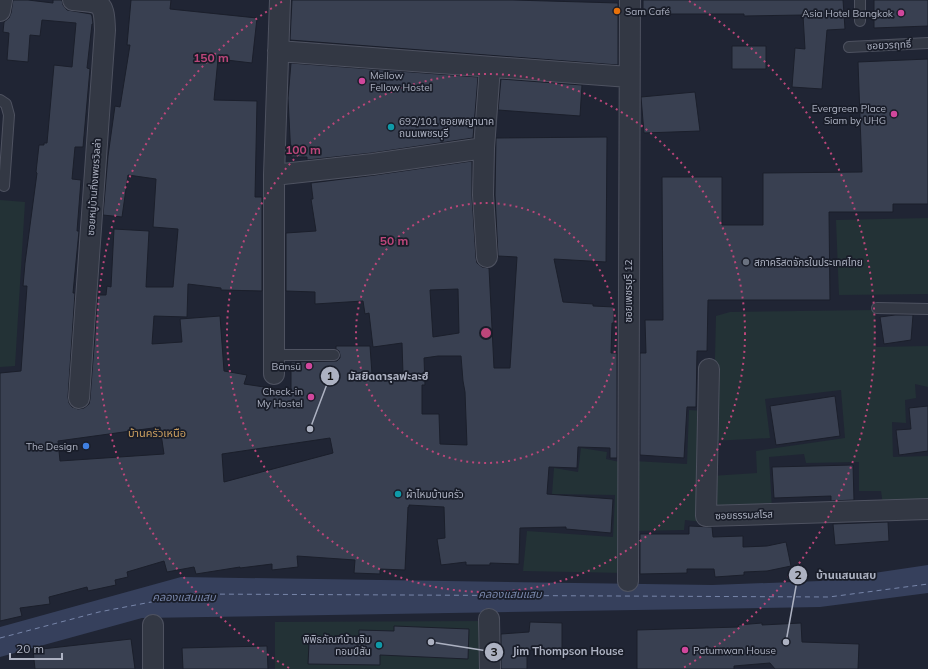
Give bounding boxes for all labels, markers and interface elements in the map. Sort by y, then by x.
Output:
place label: Sam Café [625,5,670,18]
marker: Sam Café [612,6,622,16]
place label: Asia Hotel Bangkok [802,7,894,20]
marker: Asia Hotel Bangkok [896,8,906,18]
street label: ซอยวรฤทธิ์ [866,37,912,53]
text: 150 m [193,50,229,65]
place label: Mellow Fellow Hostel [370,69,432,94]
marker: Mellow Fellow Hostel [357,76,367,86]
place label: Evergreen Place Siam by UHG [812,102,886,127]
marker: Evergreen Place Siam by UHG [889,109,899,119]
place label: 692/101 ซอยพญานาค ถนนเพชรบุรี [399,115,494,140]
marker: 692/101 ซอยพญานาค ถนนเพชรบุรี [386,122,396,132]
street label: ซอยหมู่บ้านกิ่งเพชรวิลล่า [84,138,104,236]
text: 100 m [285,142,321,157]
text: 50 m [380,233,408,248]
place label: สภาคริสตจักรในประเทศไทย [754,256,863,269]
marker: สภาคริสตจักรในประเทศไทย [741,257,751,267]
street label: ซอยเพชรบุรี 12 [622,260,635,322]
centre of rings [479,326,493,340]
place label: Bānsū [272,360,301,373]
marker: Bānsū [304,361,314,371]
callout: มัสยิดดารุลฟะละฮ์ [320,365,436,388]
text: 1 [326,368,334,383]
text: มัสยิดดารุลฟะละฮ์ [348,369,429,383]
place label: Check-in My Hostel [257,385,303,410]
marker: Check-in My Hostel [306,392,316,402]
district label: บ้านครัวเหนือ [128,426,186,440]
place label: The Design [26,440,78,453]
marker: The Design [81,441,91,451]
place label: ผ้าไหมบ้านครัว [406,488,464,501]
marker: ผ้าไหมบ้านครัว [393,489,403,499]
street label: ซอยธรรมสโรส [715,507,773,523]
callout: บ้านแสนแสบ [788,563,884,586]
text: 2 [794,567,802,582]
text: บ้านแสนแสบ [816,568,876,582]
water label: คลองแสนแสบ [478,587,543,601]
water label: คลองแสนแสบ [152,590,217,604]
place label: พิพิธภัณฑ์บ้านจิม ทอมป์สัน [303,633,371,658]
scale bar [10,635,62,661]
marker: พิพิธภัณฑ์บ้านจิม ทอมป์สัน [374,640,384,650]
callout: Jim Thompson House [484,640,631,663]
text: 20 m [16,641,44,656]
text: 3 [490,644,498,659]
text: Jim Thompson House [512,644,624,658]
place label: Patumwan House [693,644,776,657]
marker: Patumwan House [680,645,690,655]

